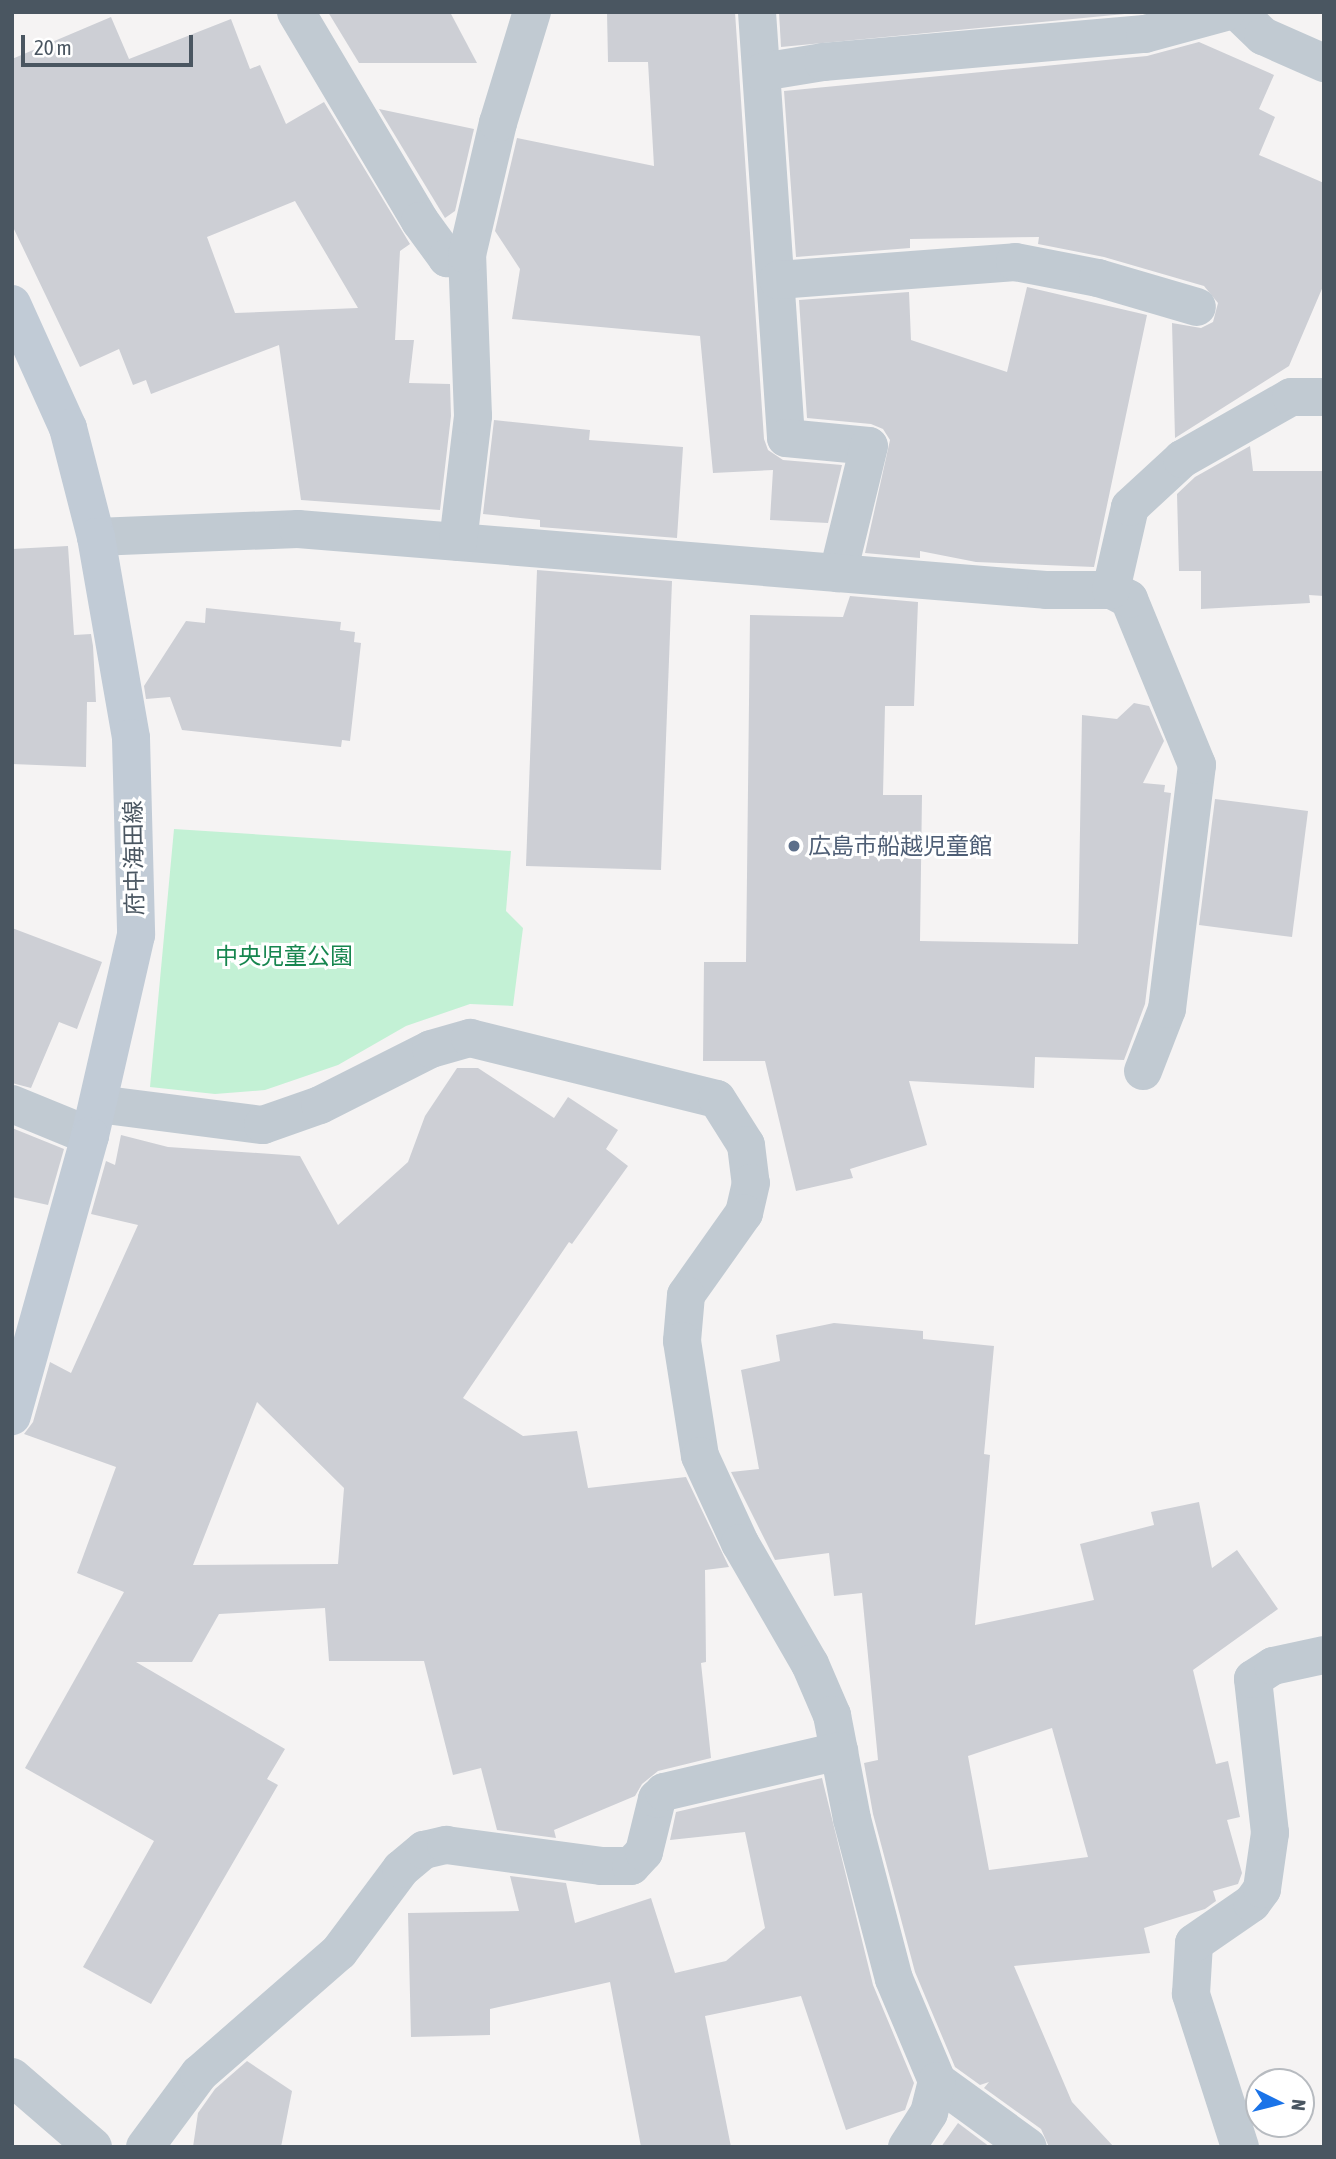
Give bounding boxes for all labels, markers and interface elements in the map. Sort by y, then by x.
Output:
scale bar [24,21,196,65]
text: 20 m [34,35,72,59]
street label: 府中海田線 [119,800,149,916]
place label: 広島市船越児童館 [808,832,992,860]
marker: 広島市船越児童館 [786,838,802,854]
park label: 中央児童公園 [215,942,353,970]
north arrow [1245,2068,1315,2138]
text: N [1287,2098,1310,2112]

